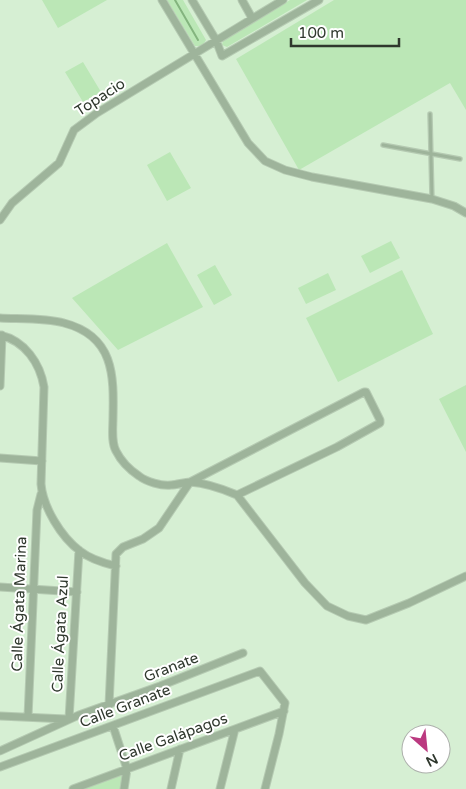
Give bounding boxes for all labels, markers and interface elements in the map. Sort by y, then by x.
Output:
scale bar [291,15,398,47]
text: 100 m [298,24,344,42]
street label: Topacio [72,74,128,120]
street label: Calle Ágata Marina [8,536,30,672]
street label: Calle Ágata Azul [48,575,72,693]
street label: Granate [141,648,201,686]
street label: Calle Granate [77,680,173,732]
street label: Calle Galápagos [116,709,230,765]
north arrow [401,724,451,774]
text: N [423,750,441,770]

